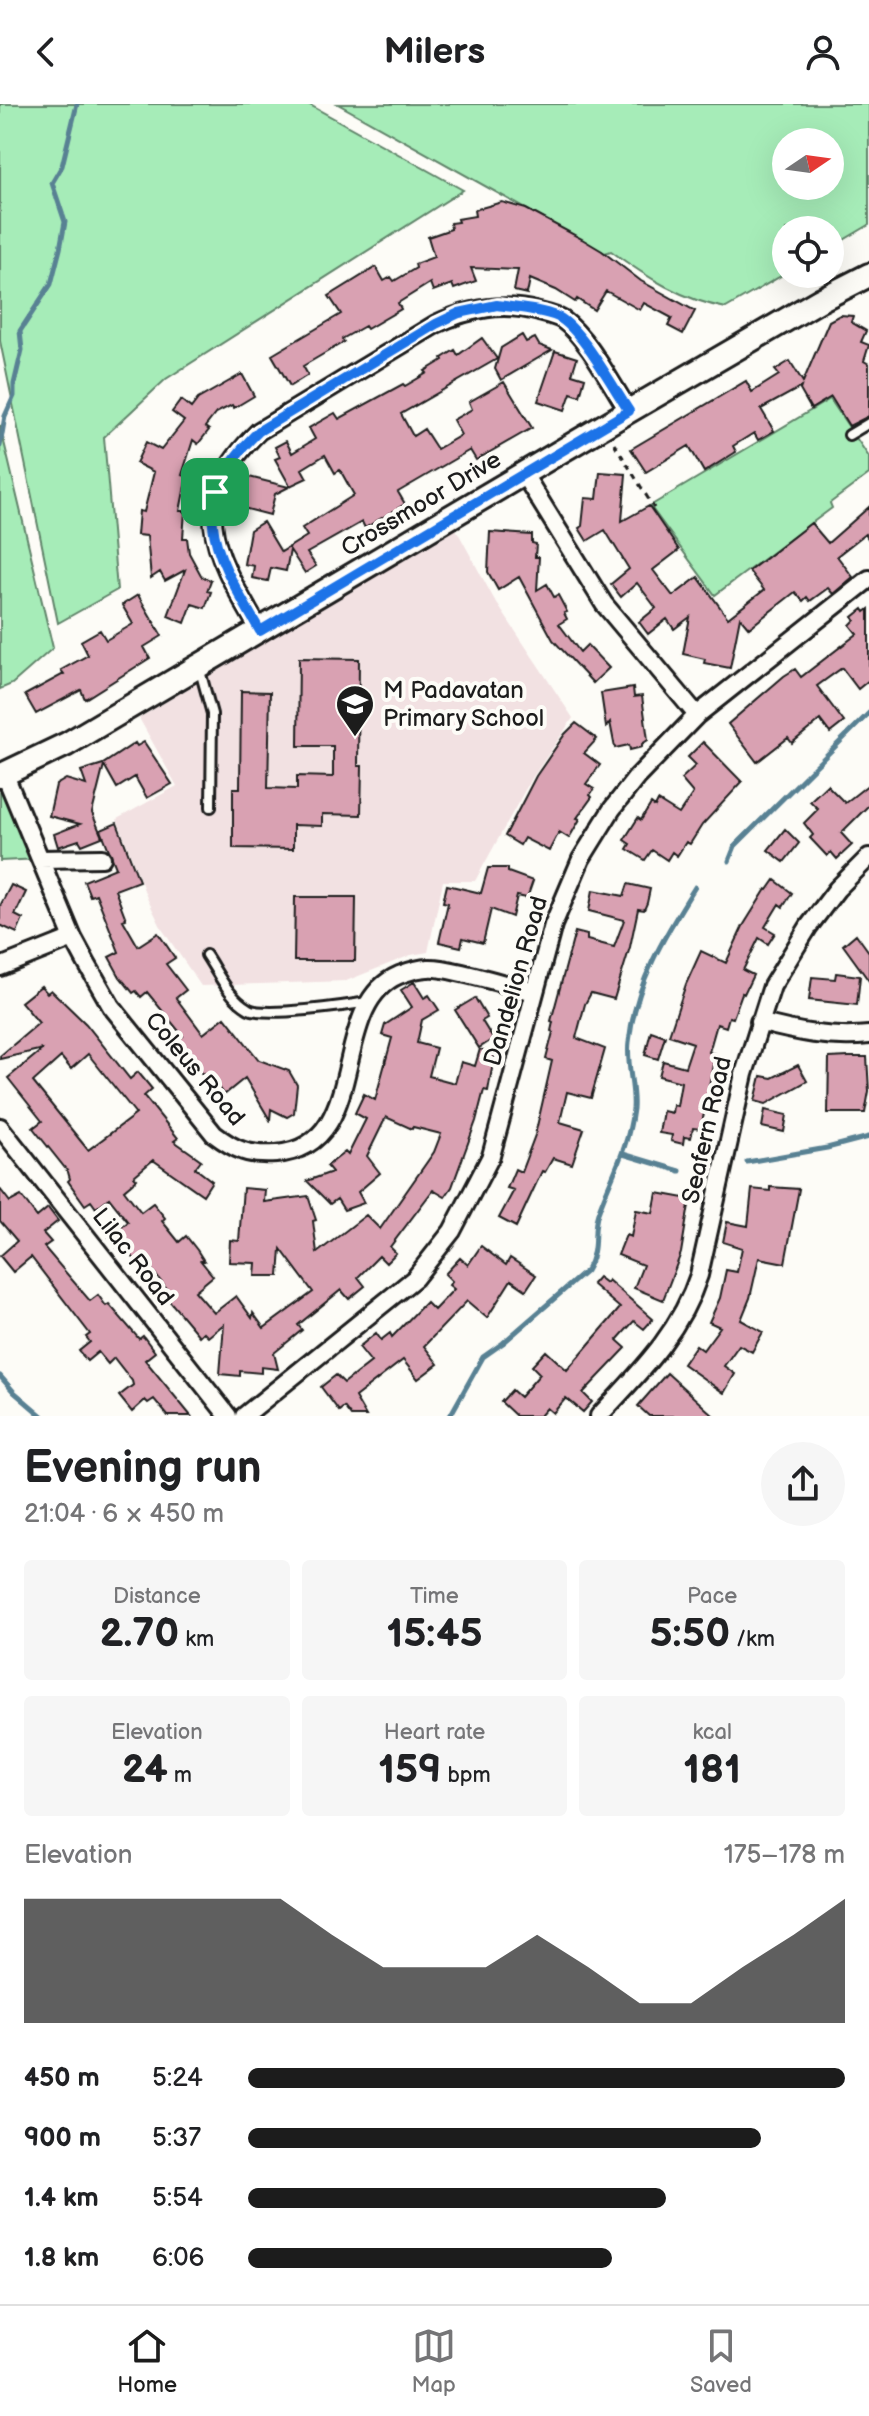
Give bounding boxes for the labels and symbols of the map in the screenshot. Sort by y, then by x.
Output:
north arrow [772,128,844,200]
street label: Crossmoor Drive [336,445,506,563]
pin [181,458,249,526]
place label: M Padavatan Primary School [383,676,544,733]
school or university icon: M Padavatan Primary School [334,683,376,738]
street label: Dandelion Road [478,893,554,1069]
street label: Coleus Road [139,1006,251,1132]
street label: Seafern Road [676,1054,738,1206]
street label: Lilac Road [86,1203,180,1311]

